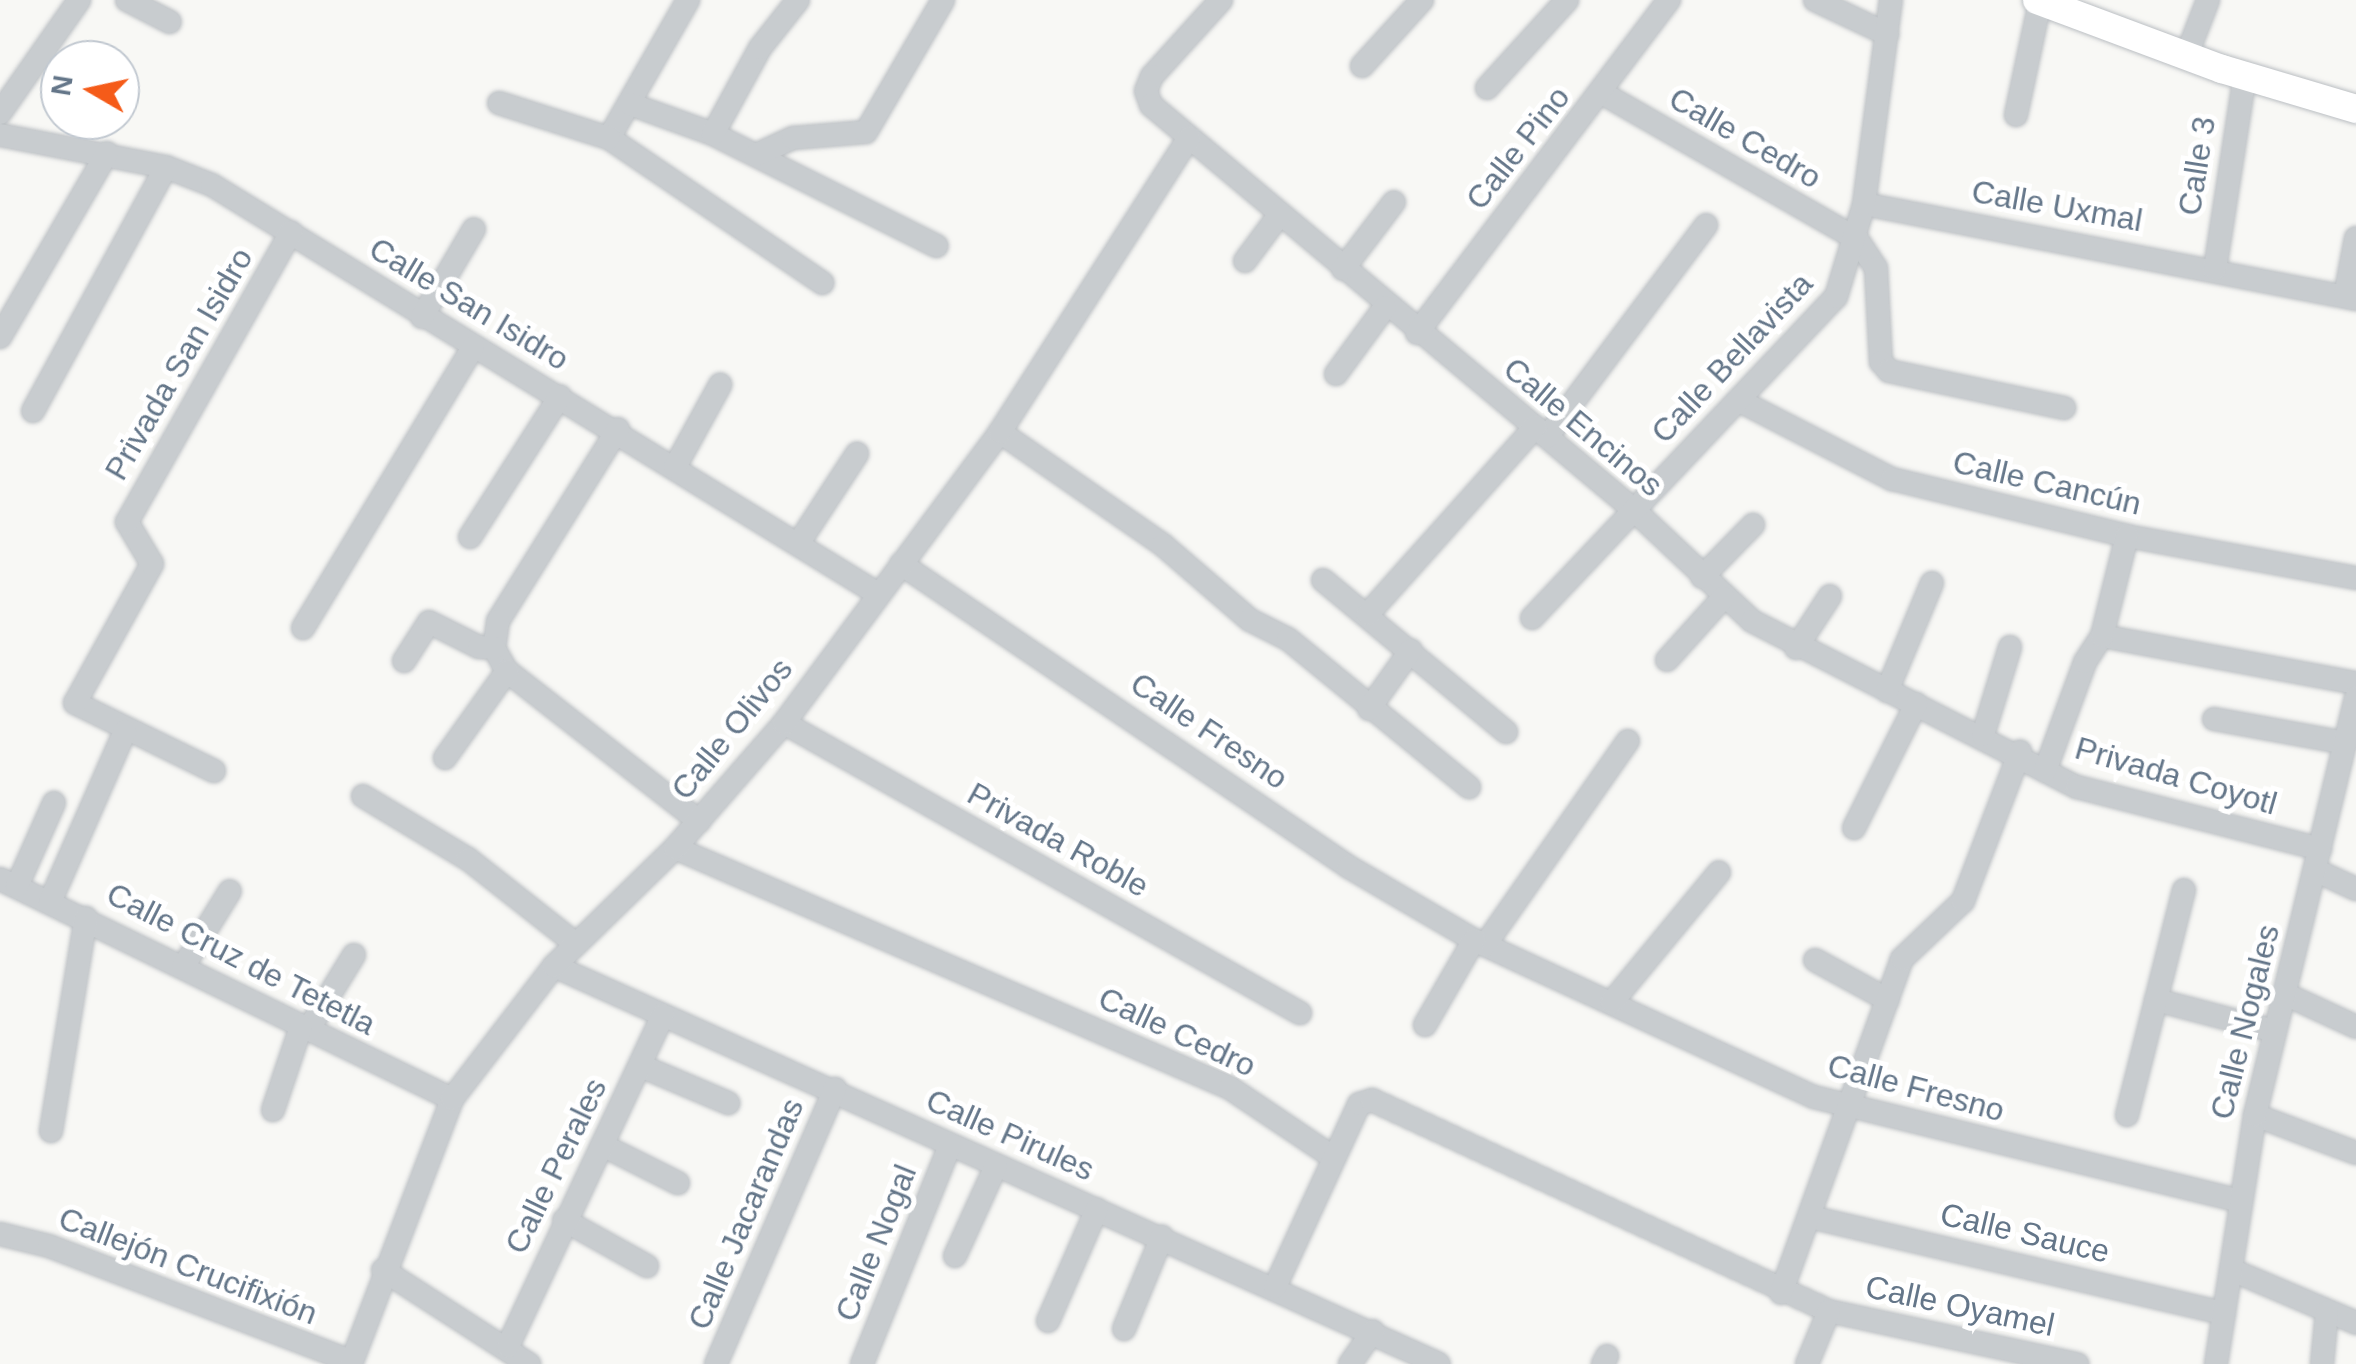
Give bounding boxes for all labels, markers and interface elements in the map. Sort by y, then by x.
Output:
north arrow [40,40,140,140]
text: N [45,73,79,98]
street label: Calle Pino [1458,79,1578,217]
street label: Calle Cedro [1662,79,1828,197]
street label: Calle 3 [2170,114,2224,218]
street label: Calle Uxmal [1969,172,2145,240]
street label: Calle San Isidro [362,229,576,379]
street label: Privada San Isidro [97,241,261,487]
street label: Calle Bellavista [1643,265,1821,451]
street label: Calle Encinos [1496,349,1670,505]
street label: Calle Cancún [1949,443,2145,523]
street label: Calle Olivos [663,651,801,807]
street label: Calle Fresno [1123,664,1295,798]
street label: Privada Coyotl [2071,729,2281,823]
street label: Privada Roble [961,774,1155,906]
street label: Calle Cruz de Tetetla [100,874,382,1044]
street label: Calle Nogales [2202,921,2288,1123]
street label: Calle Cedro [1092,979,1262,1085]
street label: Calle Fresno [1823,1046,2009,1130]
street label: Calle Perales [497,1072,615,1260]
street label: Calle Pirules [920,1081,1100,1189]
street label: Calle Jacarandas [680,1093,812,1335]
street label: Calle Nogal [827,1159,925,1327]
street label: Calle Sauce [1937,1195,2113,1271]
street label: Callejón Crucifixión [53,1199,323,1333]
street label: Calle Oyamel [1862,1267,2058,1345]

